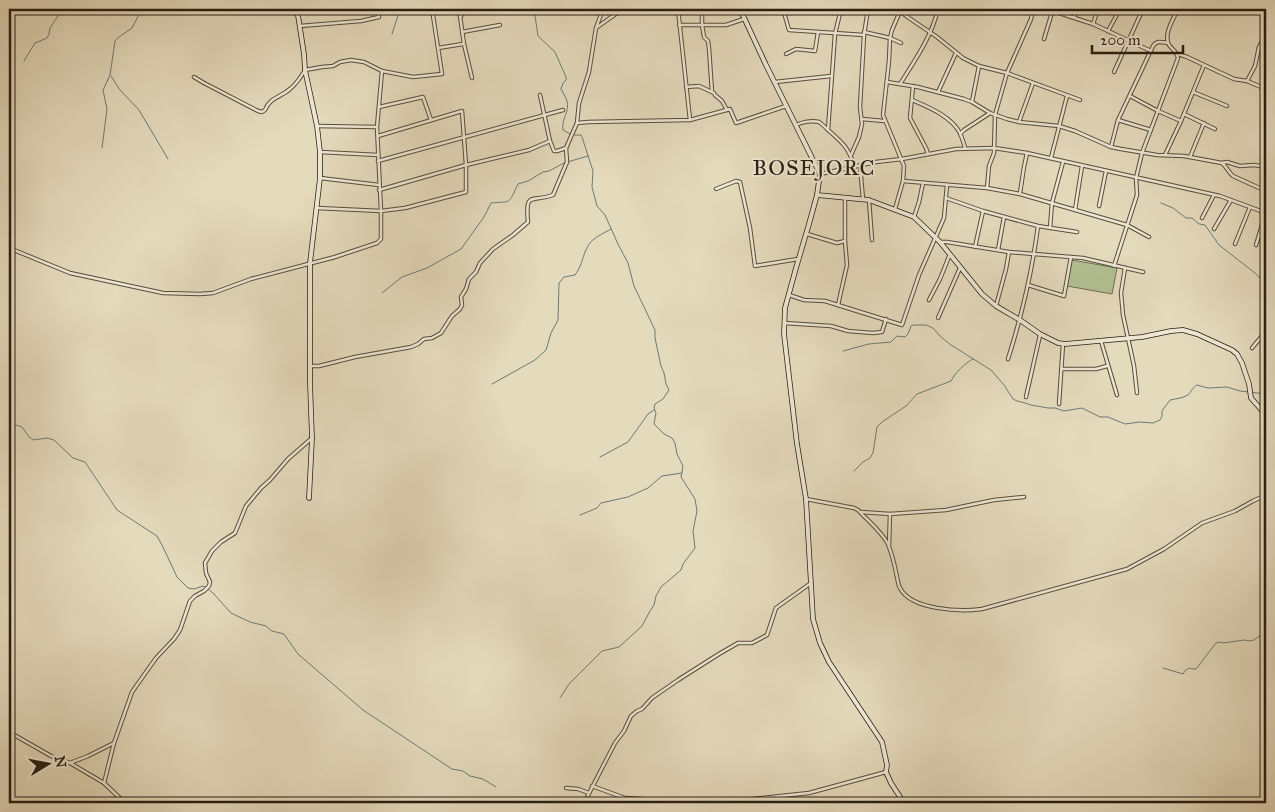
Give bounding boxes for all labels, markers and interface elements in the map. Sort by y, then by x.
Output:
scale bar [1092,22,1184,54]
text: 200 m [1100,31,1141,49]
district label: BOSEJORC [753,154,875,181]
north arrow [22,740,72,790]
text: N [51,755,70,769]

